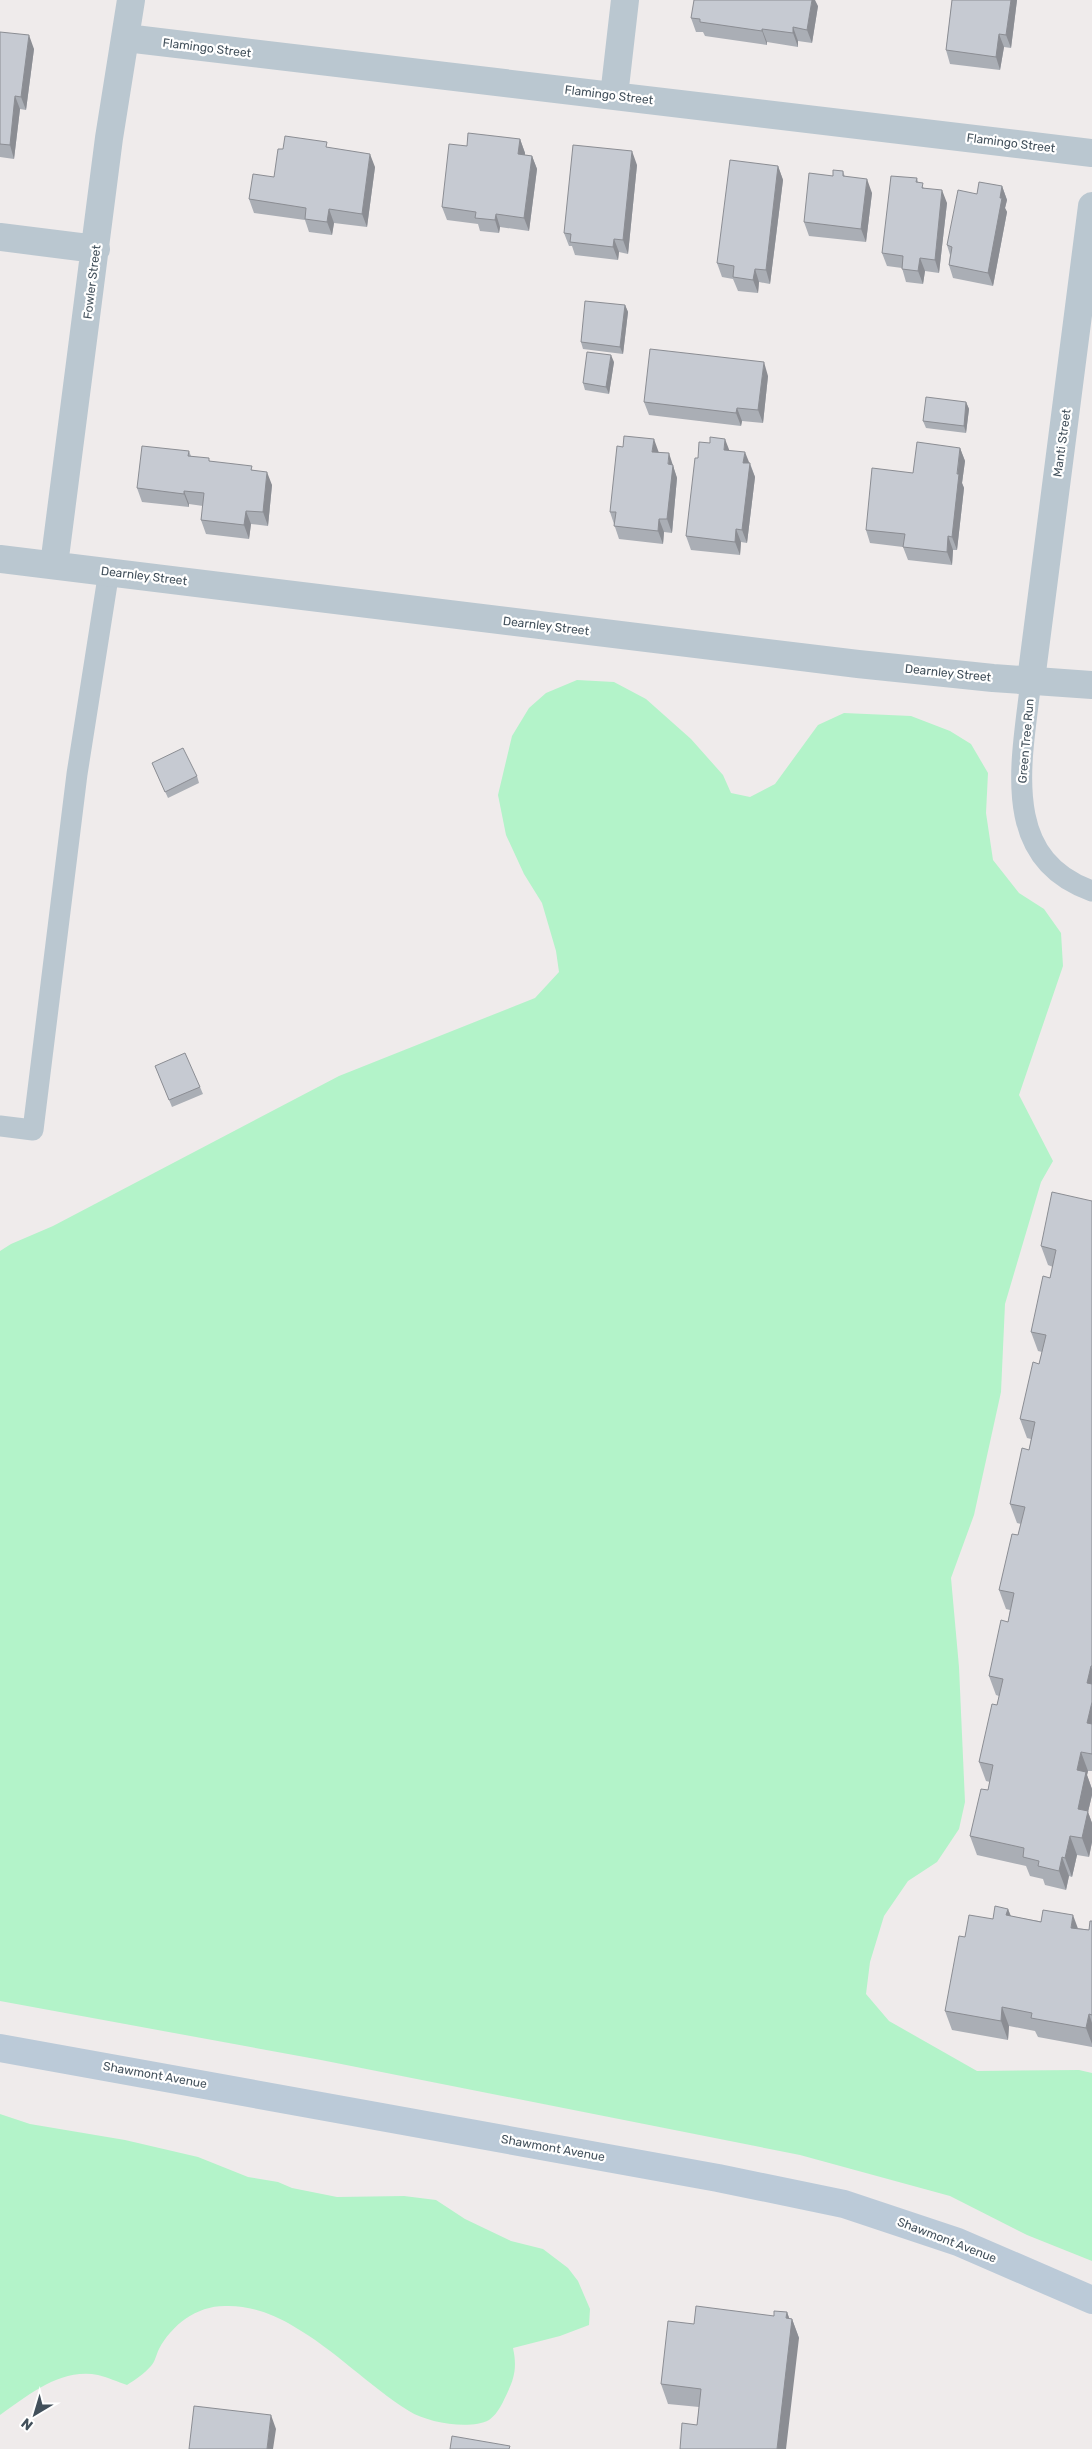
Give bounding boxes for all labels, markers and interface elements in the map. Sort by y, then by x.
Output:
street label: Flamingo Street [162,36,252,60]
street label: Flamingo Street [564,83,654,107]
street label: Flamingo Street [966,131,1056,155]
street label: Fowler Street [80,244,104,320]
street label: Manti Street [1050,408,1074,478]
street label: Dearnley Street [100,564,188,588]
street label: Dearnley Street [502,614,590,638]
street label: Dearnley Street [904,662,992,685]
street label: Green Tree Run [1015,698,1037,784]
street label: Shawmont Avenue [102,2059,208,2091]
street label: Shawmont Avenue [500,2132,606,2164]
street label: Shawmont Avenue [895,2215,999,2265]
north arrow [10,2389,60,2439]
text: N [18,2414,37,2434]

